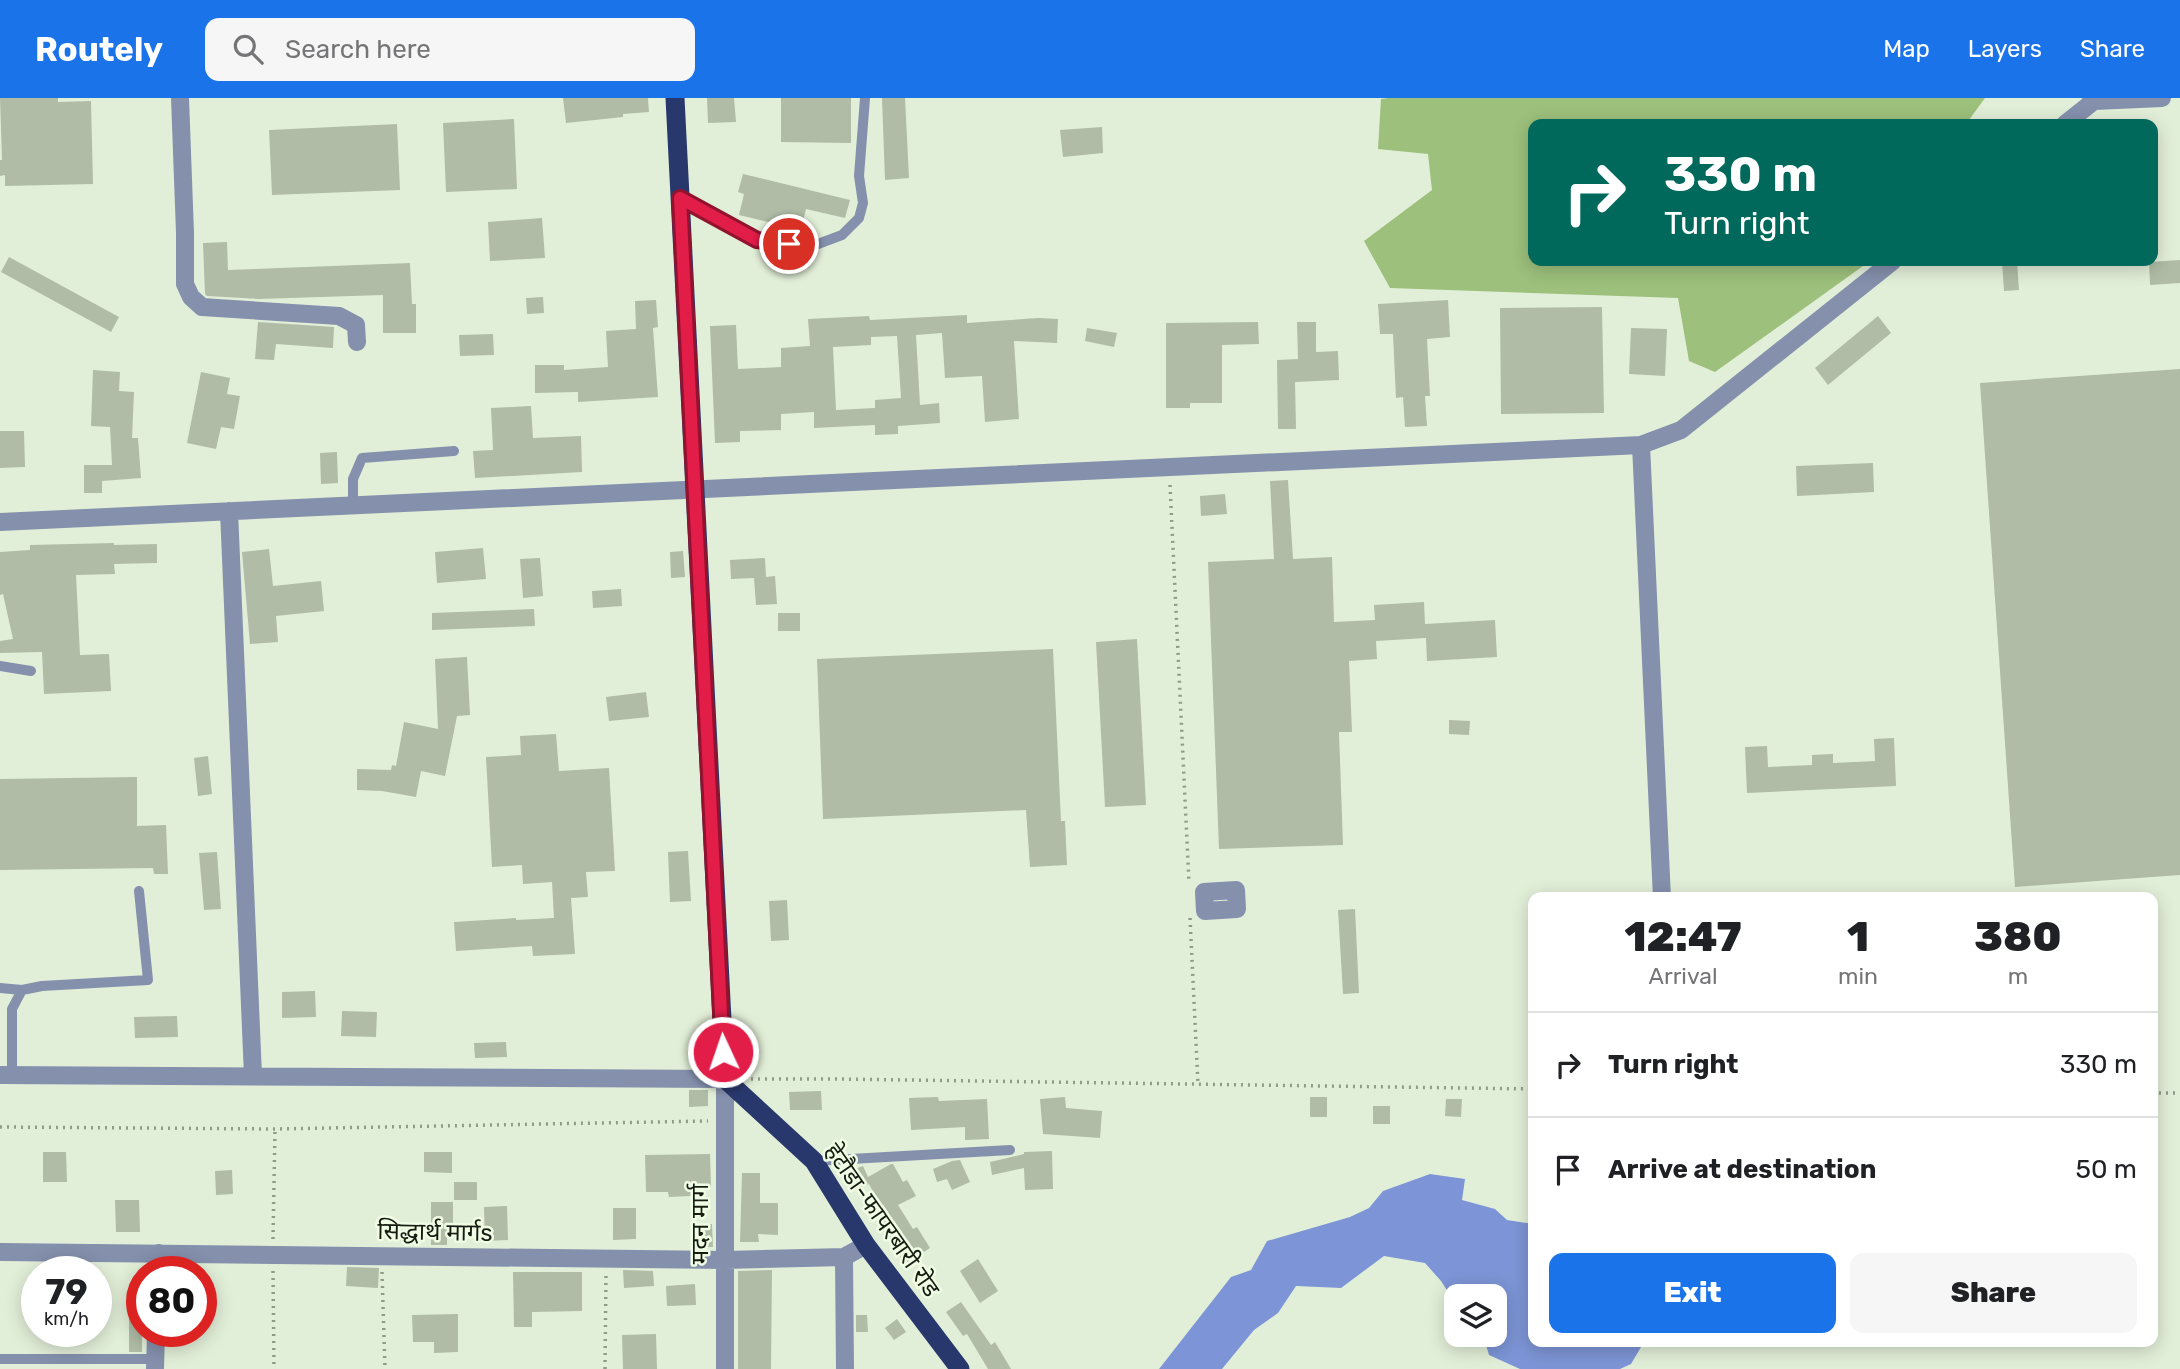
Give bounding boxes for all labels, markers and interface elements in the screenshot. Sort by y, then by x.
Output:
search box [205,18,695,81]
text: Routely [35,30,163,69]
icon: search [229,30,267,68]
text: Search here [285,34,431,65]
text: Map [1883,35,1930,63]
text: Layers [1968,35,2042,63]
text: Share [2080,35,2145,63]
text: 330 m [1664,145,1817,203]
icon: right [1549,147,1640,238]
text: Turn right [1664,204,1809,242]
pin [759,214,819,274]
icon: arrive [770,225,808,263]
text: 12:47 [1624,912,1742,962]
text: 1 [1847,912,1869,962]
text: 380 [1974,912,2062,962]
text: Arrival [1648,962,1718,990]
text: min [1838,962,1878,990]
text: m [2008,962,2028,990]
position arrow [686,1015,760,1089]
icon: right [1549,1046,1587,1084]
text: Turn right [1608,1049,1738,1080]
text: 330 m [2060,1049,2137,1080]
street label: हेटौडा-फापरबारी रोड [819,1138,946,1303]
icon: arrive [1549,1151,1587,1189]
text: Arrive at destination [1608,1154,1876,1185]
text: 50 m [2076,1154,2137,1185]
street label: मदन मार्ग [686,1183,714,1264]
street label: सिद्धार्थ मार्गs [377,1217,493,1247]
button: Exit [1549,1253,1836,1333]
button: Share [1850,1253,2137,1333]
speed limit sign: 80 [126,1256,217,1347]
text: 79 [45,1271,88,1313]
map controls [1444,1284,1507,1347]
button: layers [1444,1284,1507,1347]
text: km/h [44,1308,89,1330]

